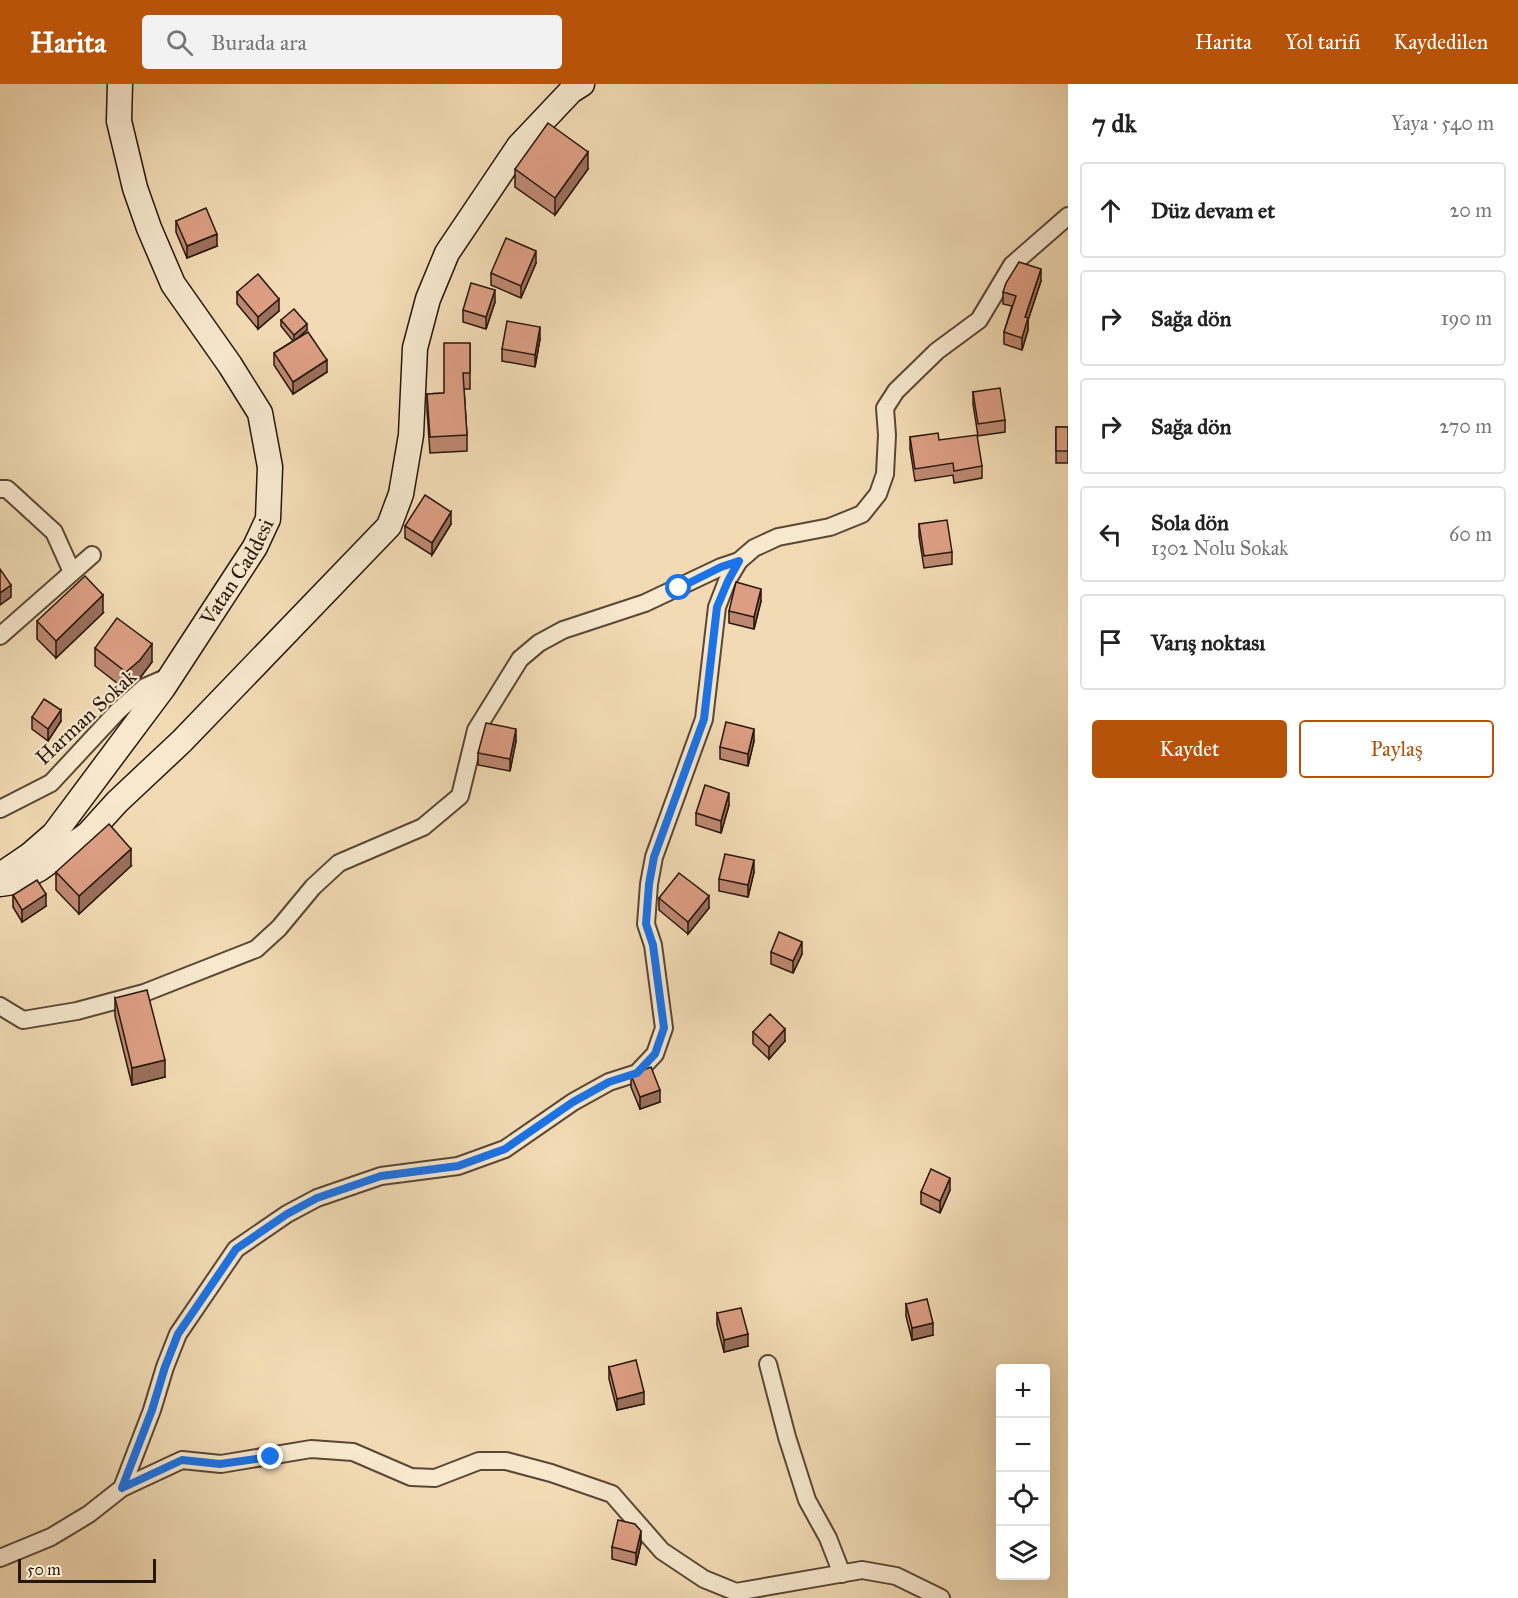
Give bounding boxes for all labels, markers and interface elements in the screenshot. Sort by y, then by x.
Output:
search box [142,15,562,69]
text: Harita [30,25,106,60]
icon: search [163,26,196,59]
text: Burada ara [211,29,307,56]
text: Harita [1195,29,1252,55]
text: Yol tarifi [1285,29,1361,55]
text: Kaydedilen [1394,29,1488,55]
text: 7 dk [1092,107,1137,139]
text: Yaya · 540 m [1391,111,1494,135]
icon: ahead [1094,194,1127,227]
text: Düz devam et [1151,197,1275,224]
text: 20 m [1449,198,1492,222]
icon: right [1094,302,1127,335]
text: Sağa dön [1151,305,1231,332]
text: 190 m [1441,306,1492,330]
icon: right [1094,410,1127,443]
text: Sağa dön [1151,413,1231,440]
text: 270 m [1439,414,1492,438]
text: Sola dön [1151,509,1229,536]
street label: Vatan Caddesi [194,514,280,631]
icon: left [1094,518,1127,551]
text: 60 m [1449,522,1492,546]
text: 1302 Nolu Sokak [1151,536,1288,560]
route start [665,574,691,600]
icon: arrive [1094,626,1127,659]
text: Varış noktası [1151,629,1265,656]
street label: Harman Sokak [30,664,142,770]
button: Kaydet [1092,720,1287,778]
button: Paylaş [1299,720,1494,778]
map controls [996,1364,1050,1580]
button: + [996,1364,1050,1418]
button: − [996,1418,1050,1472]
route end [257,1443,283,1469]
button: locate [996,1472,1050,1526]
button: layers [996,1526,1050,1580]
scale bar [18,1556,156,1584]
text: 50 m [27,1560,61,1579]

